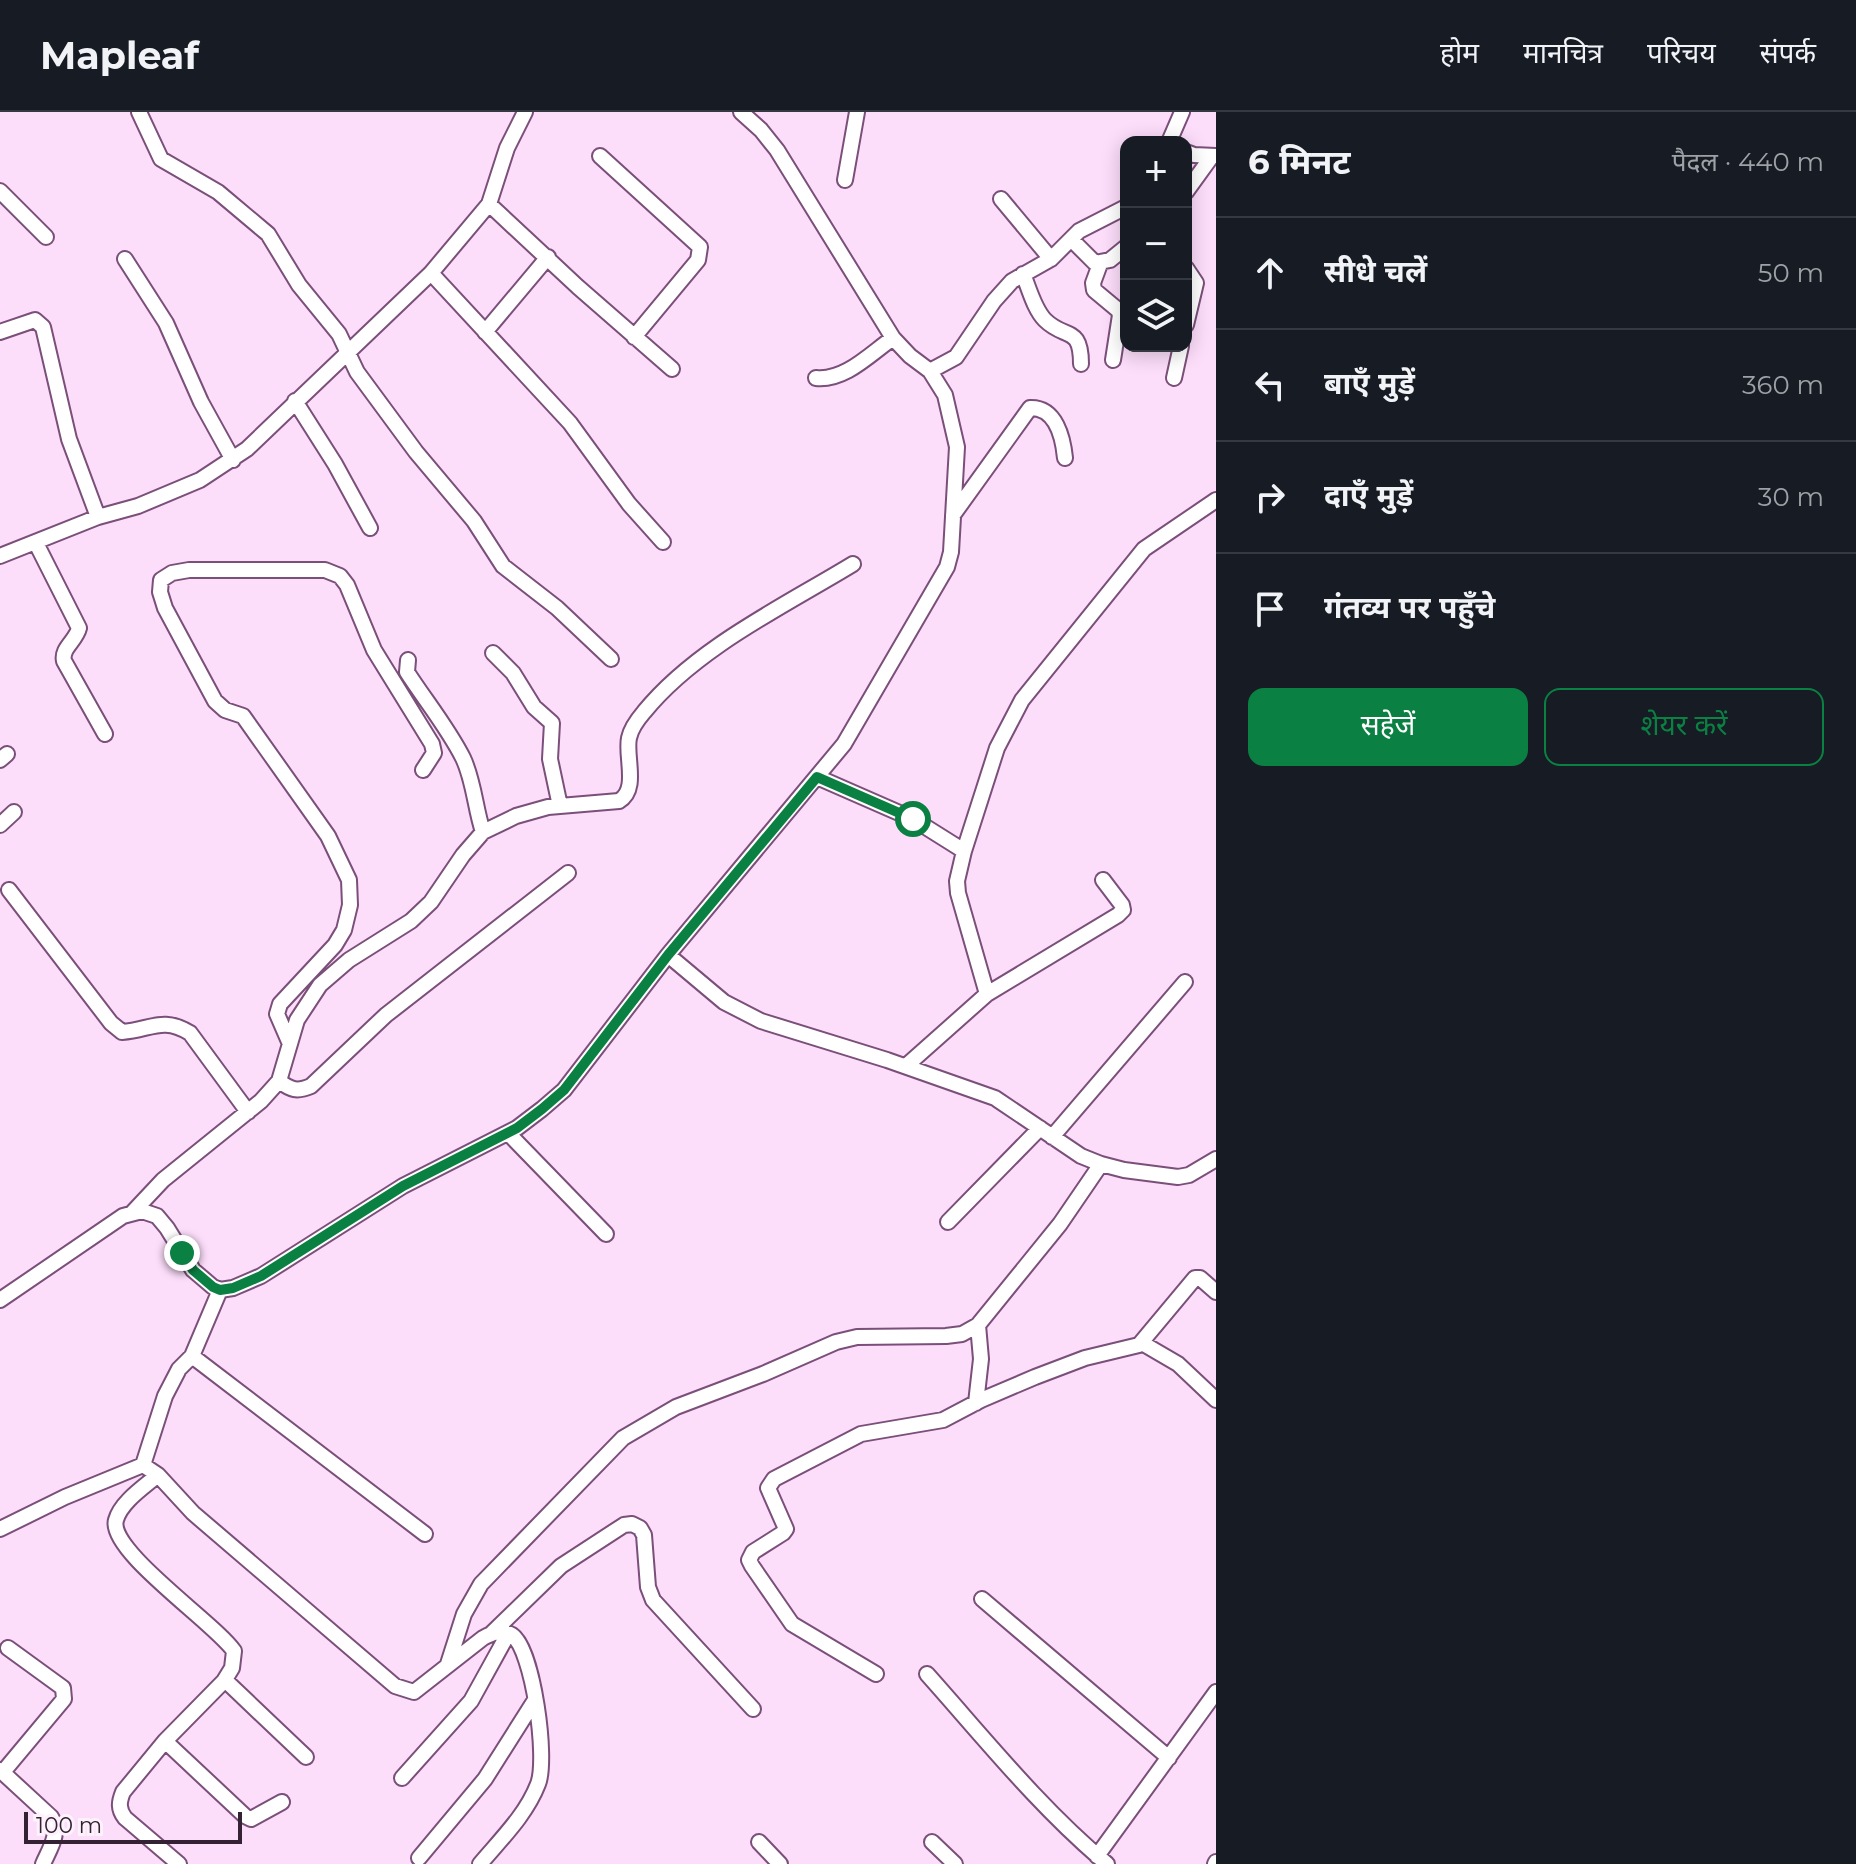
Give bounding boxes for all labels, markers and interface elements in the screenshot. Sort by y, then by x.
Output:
text: Mapleaf [40,32,199,79]
text: होम [1440,36,1479,70]
text: मानचित्र [1523,36,1603,70]
text: परिचय [1647,36,1716,70]
text: संपर्क [1760,36,1816,70]
map controls [1120,136,1192,352]
button: + [1120,136,1192,208]
text: 6 मिनट [1248,141,1351,183]
text: पैदल · 440 m [1672,146,1824,178]
button: − [1120,208,1192,280]
icon: ahead [1248,251,1292,295]
text: सीधे चलें [1324,253,1427,290]
text: 50 m [1758,257,1824,289]
button: layers [1120,280,1192,352]
icon: left [1248,363,1292,407]
text: बाएँ मुड़ें [1324,365,1415,402]
text: 360 m [1742,369,1824,401]
icon: right [1248,475,1292,519]
text: दाएँ मुड़ें [1324,477,1413,514]
text: 30 m [1758,481,1824,513]
icon: arrive [1248,587,1292,631]
text: गंतव्य पर पहुँचे [1324,589,1495,626]
button: सहेजें [1248,688,1528,766]
button: शेयर करें [1544,688,1824,766]
route start [895,801,931,837]
route end [164,1235,200,1271]
scale bar [24,1808,242,1844]
text: 100 m [36,1812,102,1839]

